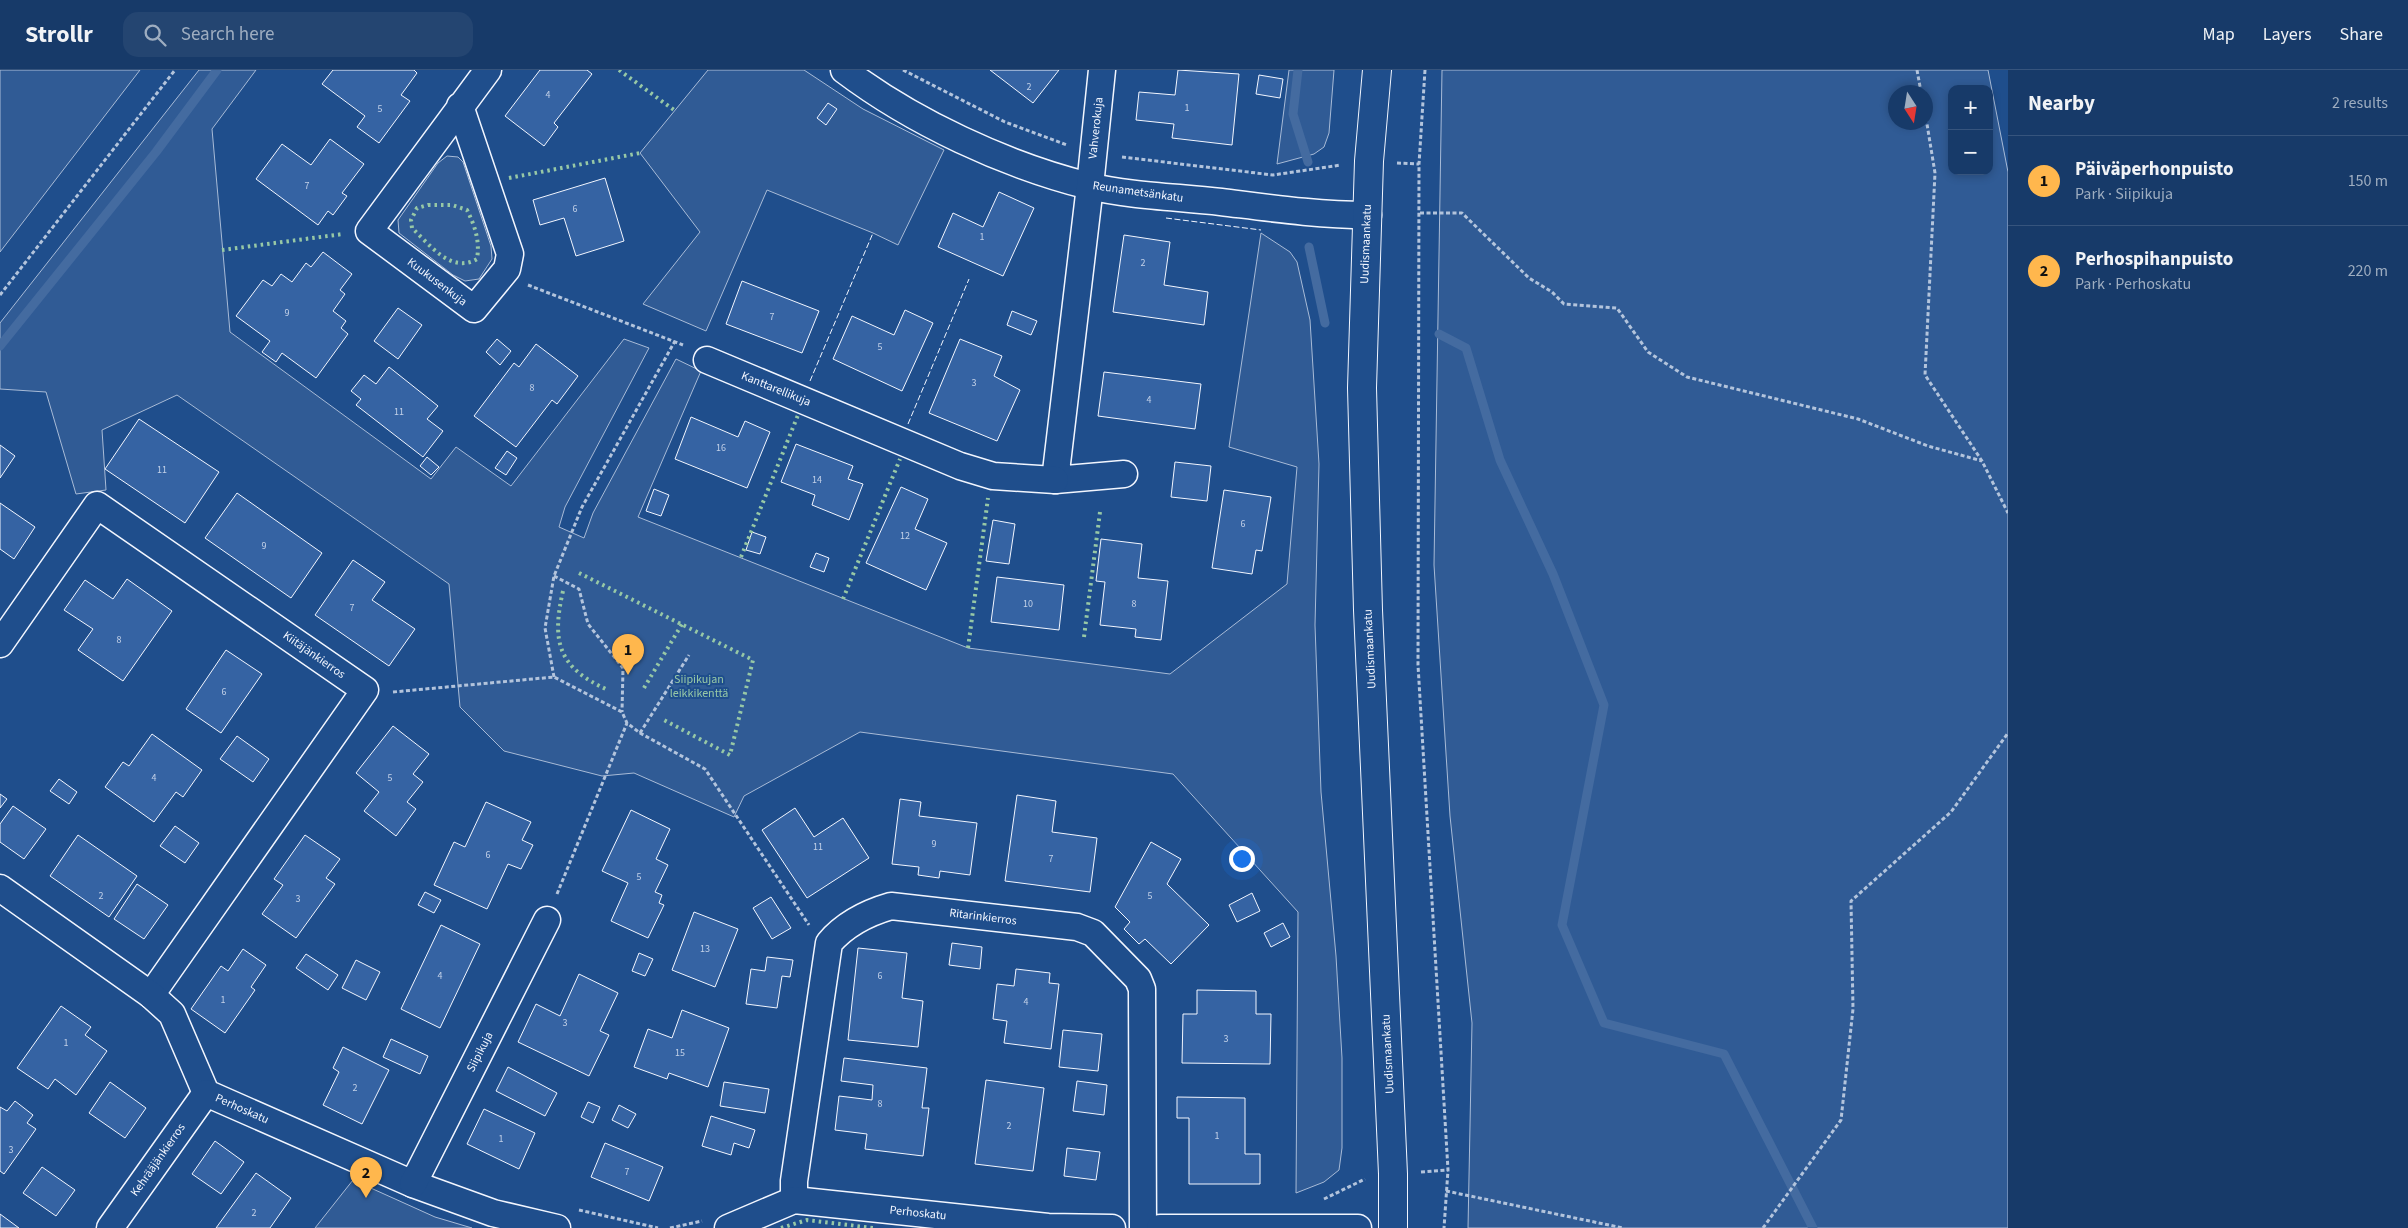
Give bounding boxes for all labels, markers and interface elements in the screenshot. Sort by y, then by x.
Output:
search box [123,12,473,57]
text: Strollr [25,17,93,52]
icon: search [141,21,169,49]
text: Search here [181,21,274,48]
text: Map [2203,22,2235,47]
text: Layers [2263,22,2312,47]
text: Share [2340,22,2383,47]
house number: 2 [1027,80,1032,94]
north arrow [1888,85,1933,130]
map controls [1948,85,1993,175]
button: + [1948,85,1993,130]
house number: 4 [546,88,551,102]
text: Nearby [2028,88,2095,118]
text: 2 results [2332,92,2388,114]
street label: Vahverokuja [1084,96,1108,160]
house number: 1 [1185,101,1190,115]
house number: 5 [378,102,383,116]
button: − [1948,130,1993,175]
text: Päiväperhonpuisto [2075,156,2234,183]
text: 1 [2040,170,2048,192]
text: 150 m [2348,170,2388,192]
street label: Reunametsänkatu [1092,177,1184,207]
house number: 7 [305,179,310,193]
text: Park · Siipikuja [2075,183,2173,205]
house number: 6 [573,202,578,216]
street label: Uudismaankatu [1356,204,1376,284]
house number: 1 [980,230,985,244]
text: Perhospihanpuisto [2075,246,2233,273]
street label: Kuukusenkuja [404,254,470,310]
house number: 2 [1141,256,1146,270]
text: 2 [2040,260,2048,282]
text: 220 m [2348,260,2388,282]
text: Park · Perhoskatu [2075,273,2191,295]
house number: 9 [285,306,290,320]
house number: 7 [770,310,775,324]
house number: 5 [878,340,883,354]
street label: Kanttarellikuja [739,367,813,411]
house number: 3 [972,376,977,390]
house number: 8 [530,381,535,395]
house number: 4 [1147,393,1152,407]
house number: 11 [394,405,404,419]
house number: 16 [716,441,726,455]
house number: 11 [157,463,167,477]
house number: 14 [812,473,822,487]
house number: 6 [1241,517,1246,531]
house number: 12 [900,529,910,543]
house number: 9 [262,539,267,553]
house number: 10 [1023,597,1033,611]
house number: 8 [1132,597,1137,611]
house number: 7 [350,601,355,615]
street label: Uudismaankatu [1359,609,1381,689]
street label: Kiitäjänkierros [279,627,349,683]
house number: 8 [117,633,122,647]
pin: 1 [612,634,644,675]
park label: Siipikujan leikkikenttä [670,671,728,702]
house number: 6 [222,685,227,699]
house number: 4 [152,771,157,785]
house number: 5 [388,771,393,785]
house number: 9 [932,837,937,851]
house number: 11 [813,840,823,854]
your location [1229,846,1255,872]
house number: 6 [486,848,491,862]
house number: 7 [1049,852,1054,866]
house number: 5 [637,870,642,884]
house number: 2 [99,889,104,903]
house number: 5 [1148,889,1153,903]
house number: 3 [296,892,301,906]
street label: Ritarinkierros [948,904,1018,930]
house number: 13 [700,942,710,956]
house number: 4 [438,969,443,983]
house number: 6 [878,969,883,983]
house number: 1 [221,993,226,1007]
house number: 4 [1024,995,1029,1009]
street label: Uudismaankatu [1377,1014,1399,1094]
house number: 3 [563,1016,568,1030]
street label: Siipikuja [463,1029,497,1075]
house number: 3 [1224,1032,1229,1046]
house number: 1 [64,1036,69,1050]
house number: 15 [675,1046,685,1060]
house number: 2 [353,1081,358,1095]
street label: Perhoskatu [213,1090,271,1128]
house number: 8 [878,1097,883,1111]
house number: 2 [1007,1119,1012,1133]
street label: Kehrääjänkierros [127,1120,189,1200]
house number: 1 [1215,1129,1220,1143]
house number: 1 [499,1132,504,1146]
house number: 3 [9,1143,14,1157]
pin: 2 [350,1157,382,1198]
house number: 7 [625,1165,630,1179]
street label: Perhoskatu [889,1202,947,1224]
house number: 2 [252,1206,257,1220]

